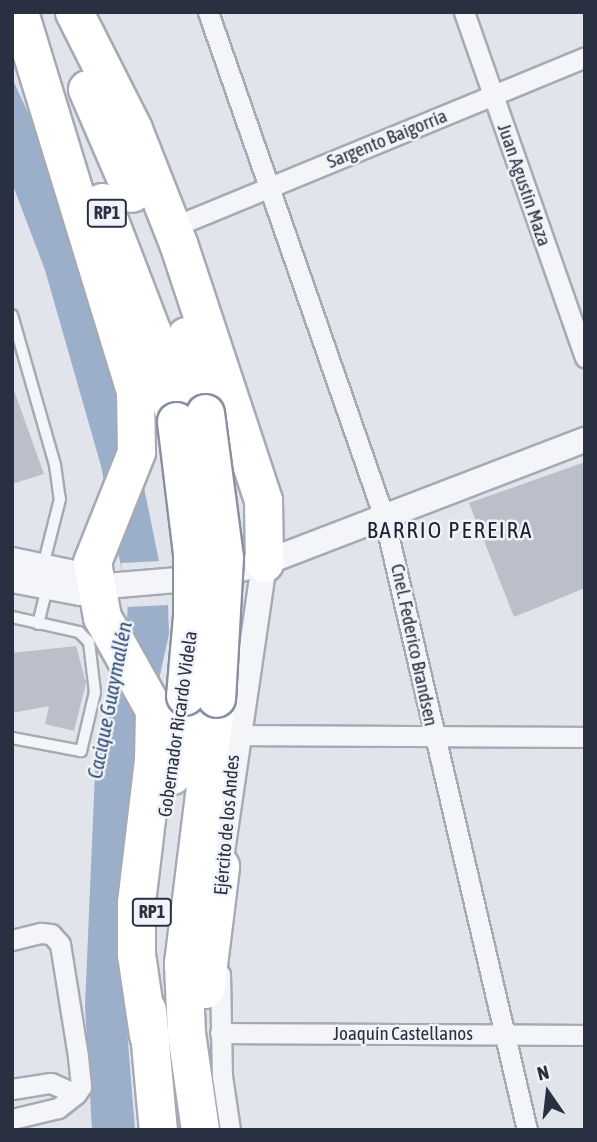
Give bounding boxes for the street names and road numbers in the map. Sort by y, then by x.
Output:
street label: Sargento Baigorria [324,105,450,173]
street label: Juan Agustín Maza [492,121,556,249]
road number: RP1 [86,198,128,228]
street label: Cnel. Federico Brandsen [386,562,442,728]
street label: Gobernador Ricardo Videla [154,630,202,818]
street label: Ejército de los Andes [209,754,245,896]
road number: RP1 [131,897,173,926]
street label: Joaquín Castellanos [333,1023,473,1045]

